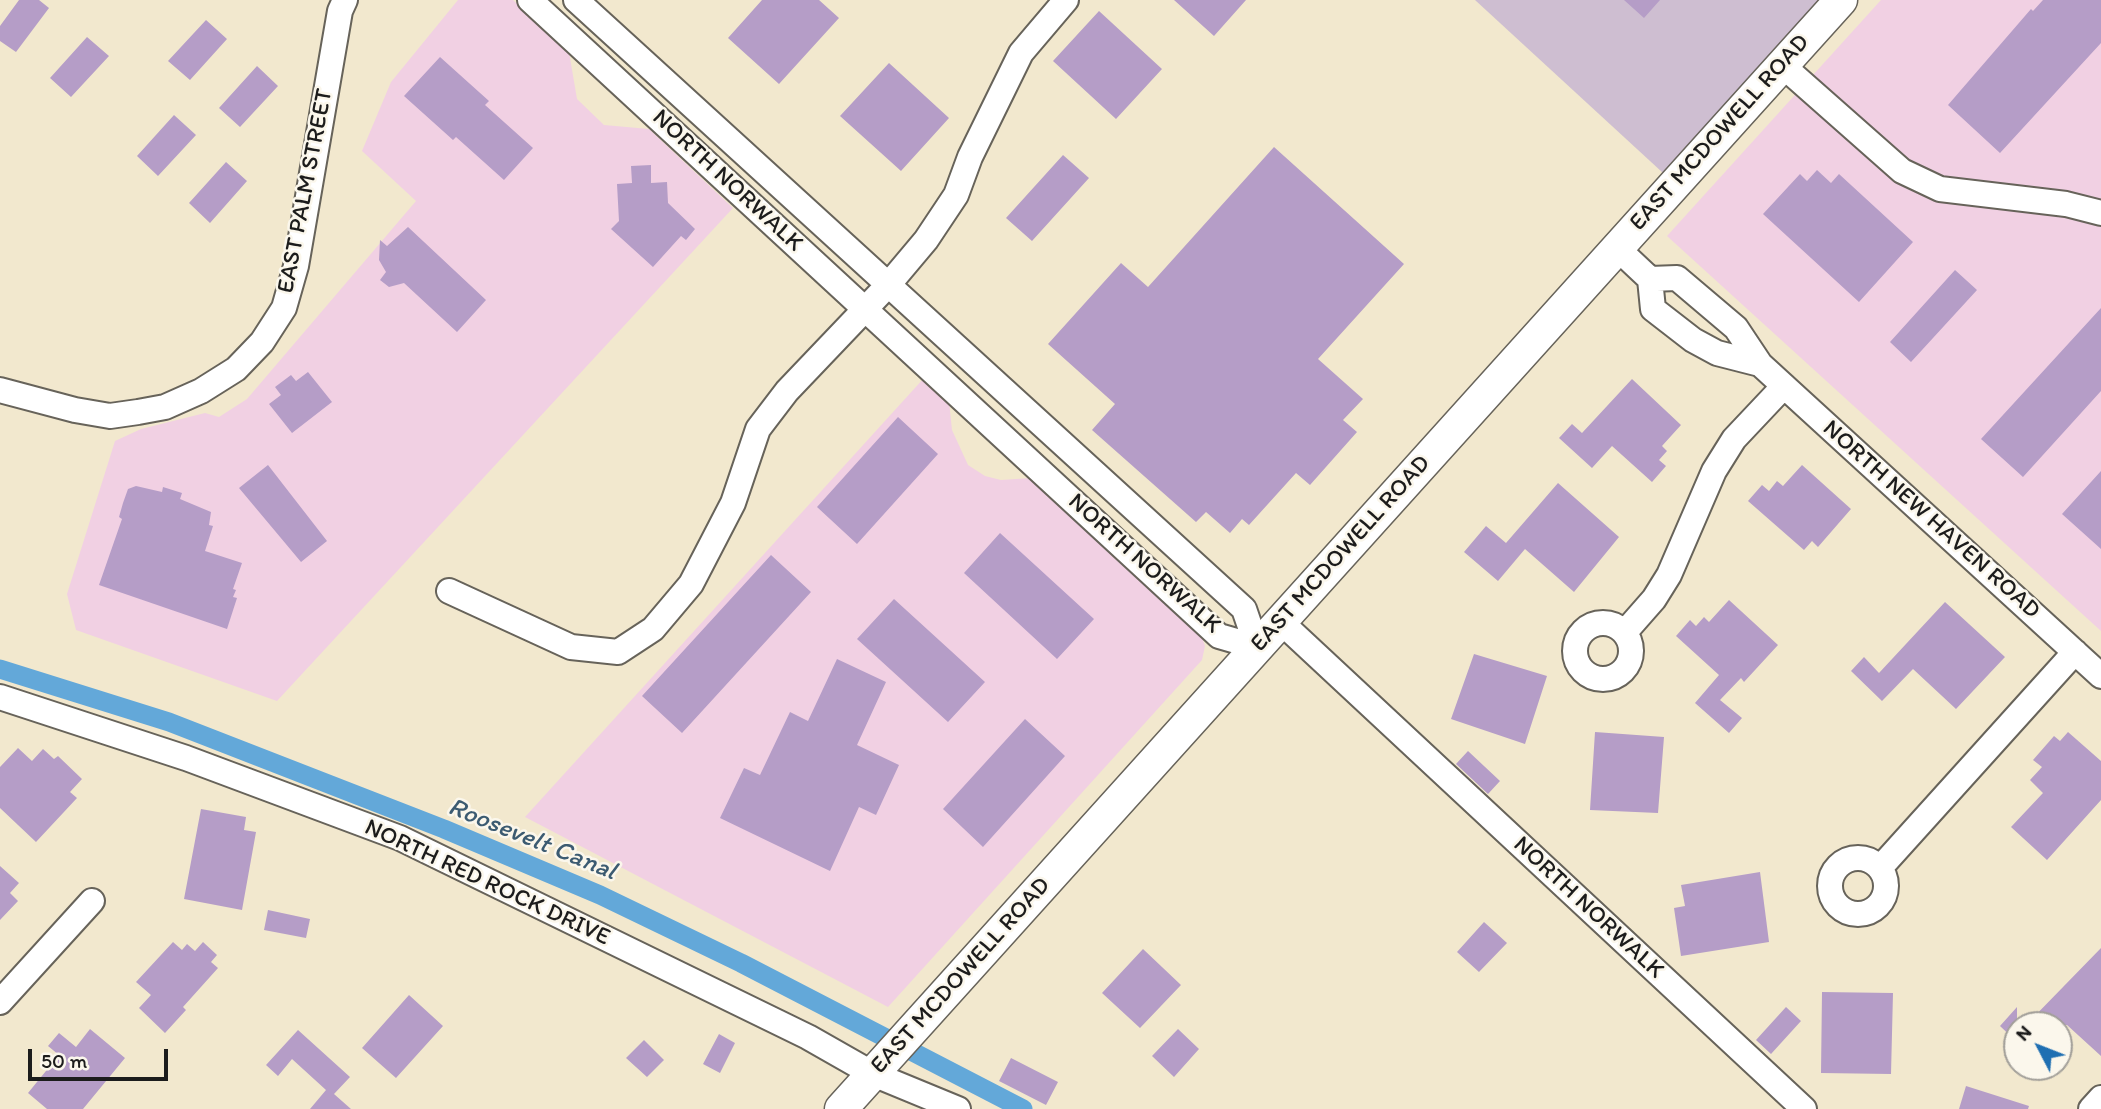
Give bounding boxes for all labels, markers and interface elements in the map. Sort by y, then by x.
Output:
street label: EAST MCDOWELL ROAD [1624,29,1816,237]
street label: EAST PALM STREET [272,86,340,296]
street label: NORTH NORWALK [646,104,808,258]
street label: NORTH NEW HAVEN ROAD [1816,415,2046,625]
street label: EAST MCDOWELL ROAD [1245,450,1437,658]
street label: NORTH NORWALK [1062,488,1226,640]
water label: Roosevelt Canal [443,792,621,888]
street label: NORTH RED ROCK DRIVE [360,813,614,953]
street label: NORTH NORWALK [1507,831,1669,985]
street label: EAST MCDOWELL ROAD [865,872,1057,1080]
north arrow [2003,1011,2073,1081]
text: N [2011,1020,2036,1045]
scale bar [32,1036,172,1080]
text: 50 m [41,1048,87,1073]

